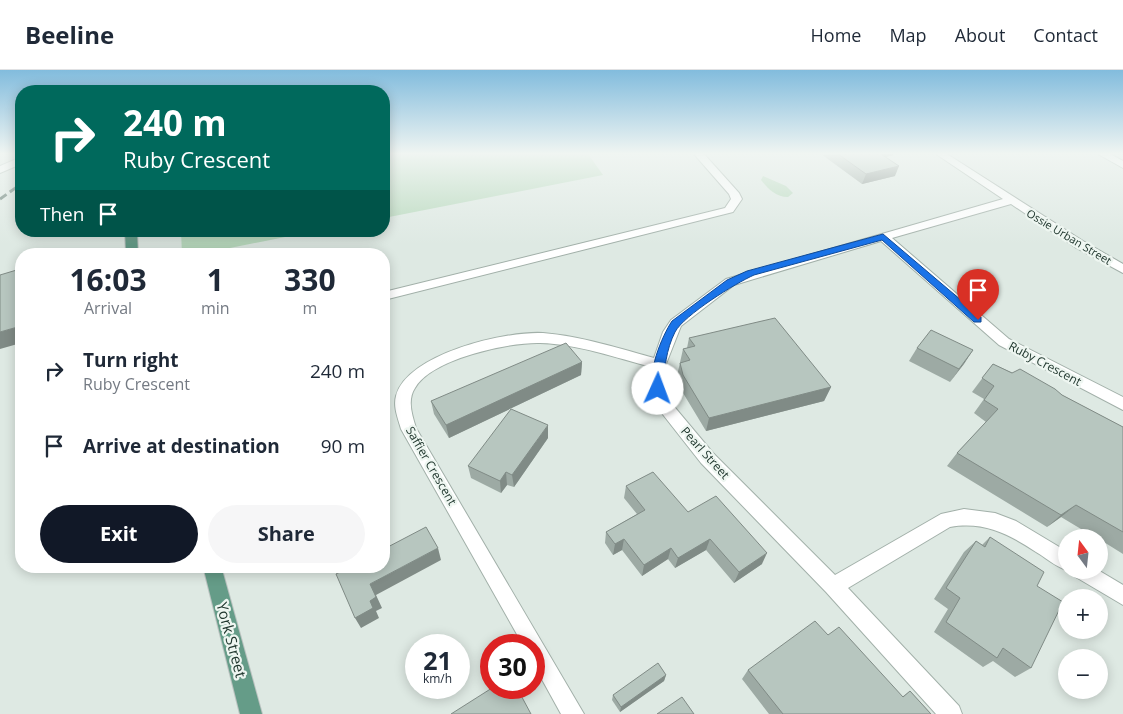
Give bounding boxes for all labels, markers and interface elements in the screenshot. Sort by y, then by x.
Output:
text: Beeline [25,18,114,51]
text: Home [811,23,861,47]
text: Map [889,23,927,47]
text: About [955,23,1005,47]
text: Contact [1033,23,1098,47]
text: 240 m [123,99,227,146]
icon: right [40,105,105,170]
text: Ruby Crescent [123,144,270,174]
icon: arrive [94,200,122,228]
text: Then [40,201,84,227]
street label: Ossie Urban Street [1024,205,1115,268]
text: 16:03 [69,259,147,300]
text: 1 [207,259,224,300]
text: 330 [284,259,336,300]
pin [957,269,999,320]
icon: arrive [964,276,992,304]
text: Arrival [84,297,132,319]
text: min [201,297,230,319]
text: m [302,297,317,319]
street label: Ruby Crescent [1006,337,1085,390]
text: Turn right [83,347,178,373]
icon: right [40,357,68,385]
text: 240 m [310,358,365,384]
position arrow [631,362,683,414]
text: Ruby Crescent [83,373,190,395]
street label: Saffier Crescent [402,423,461,508]
street label: Pearl Street [677,423,734,483]
icon: arrive [40,432,68,460]
text: Arrive at destination [83,433,280,459]
text: 90 m [321,433,365,459]
button: Exit [40,505,198,563]
button: Share [208,505,365,563]
north arrow [1058,529,1108,579]
map controls [1058,529,1108,699]
button: + [1058,589,1108,639]
street label: York Street [212,600,252,680]
speed limit sign: 30 [480,634,545,699]
text: 21 [423,643,452,677]
button: − [1058,649,1108,699]
text: km/h [423,670,452,687]

